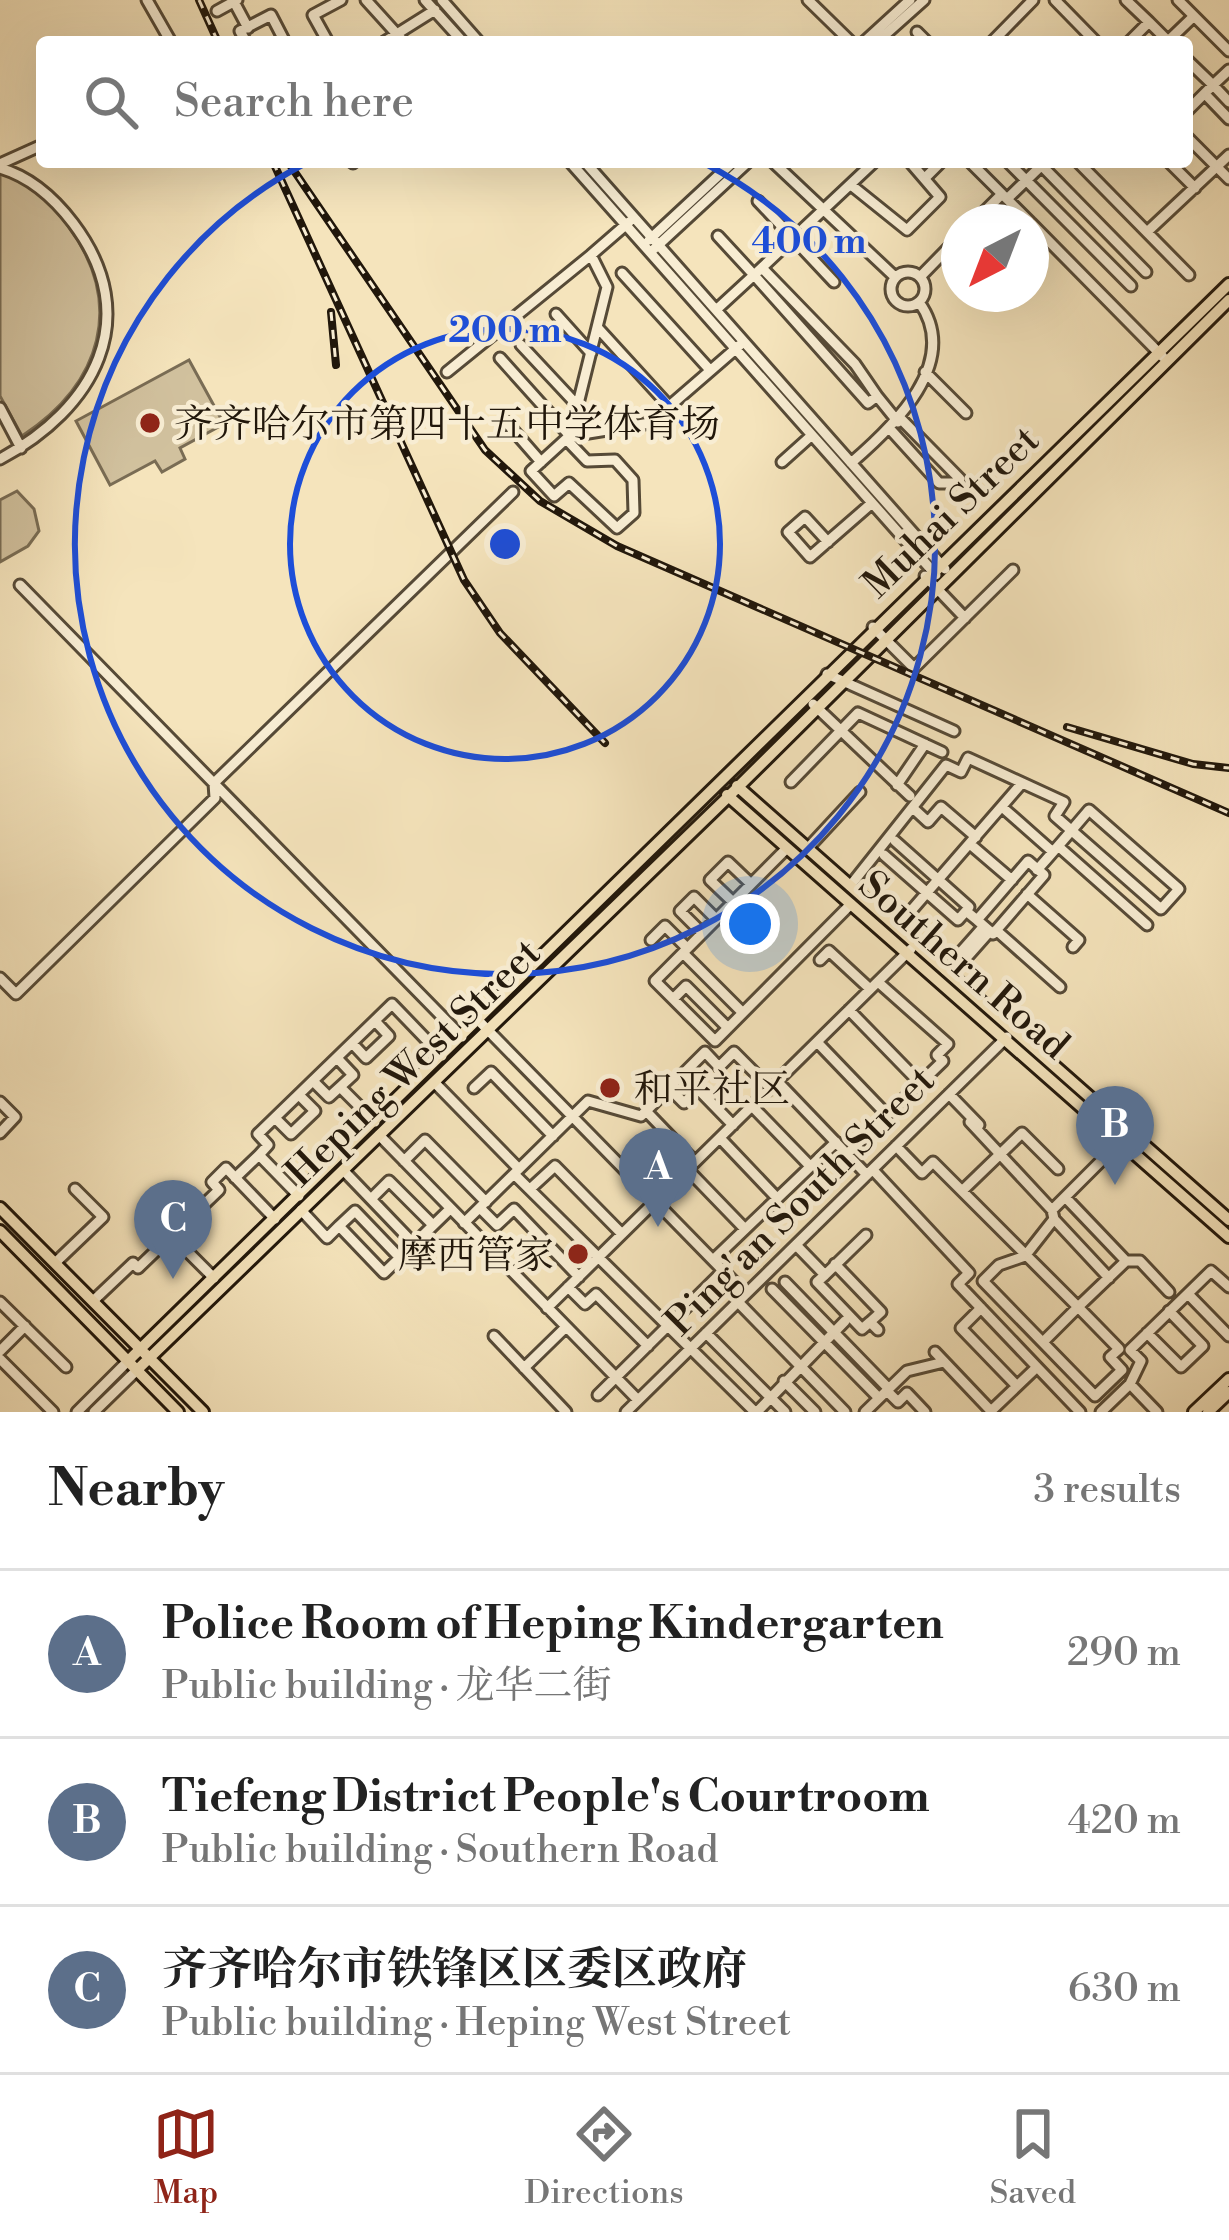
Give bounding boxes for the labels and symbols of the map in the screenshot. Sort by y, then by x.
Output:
north arrow [941,204,1049,312]
text: 400 m [752,220,867,265]
text: 200 m [448,309,562,354]
place label: 齐齐哈尔市第四十五中学体育场 [174,401,720,450]
marker: 齐齐哈尔市第四十五中学体育场 [137,410,163,436]
street label: Muhai Street [853,416,1050,609]
centre of rings [484,523,526,565]
street label: Southern Road [848,861,1079,1071]
your location [720,894,780,954]
street label: Heping West Street [276,929,552,1198]
street label: Ping'an South Street [656,1057,946,1347]
place label: 和平社区 [634,1066,790,1115]
marker: 和平社区 [597,1075,623,1101]
pin: B [1076,1086,1154,1185]
pin: A [619,1128,697,1227]
pin: C [134,1180,212,1279]
place label: 摩西管家 [398,1232,554,1281]
marker: 摩西管家 [565,1241,591,1267]

